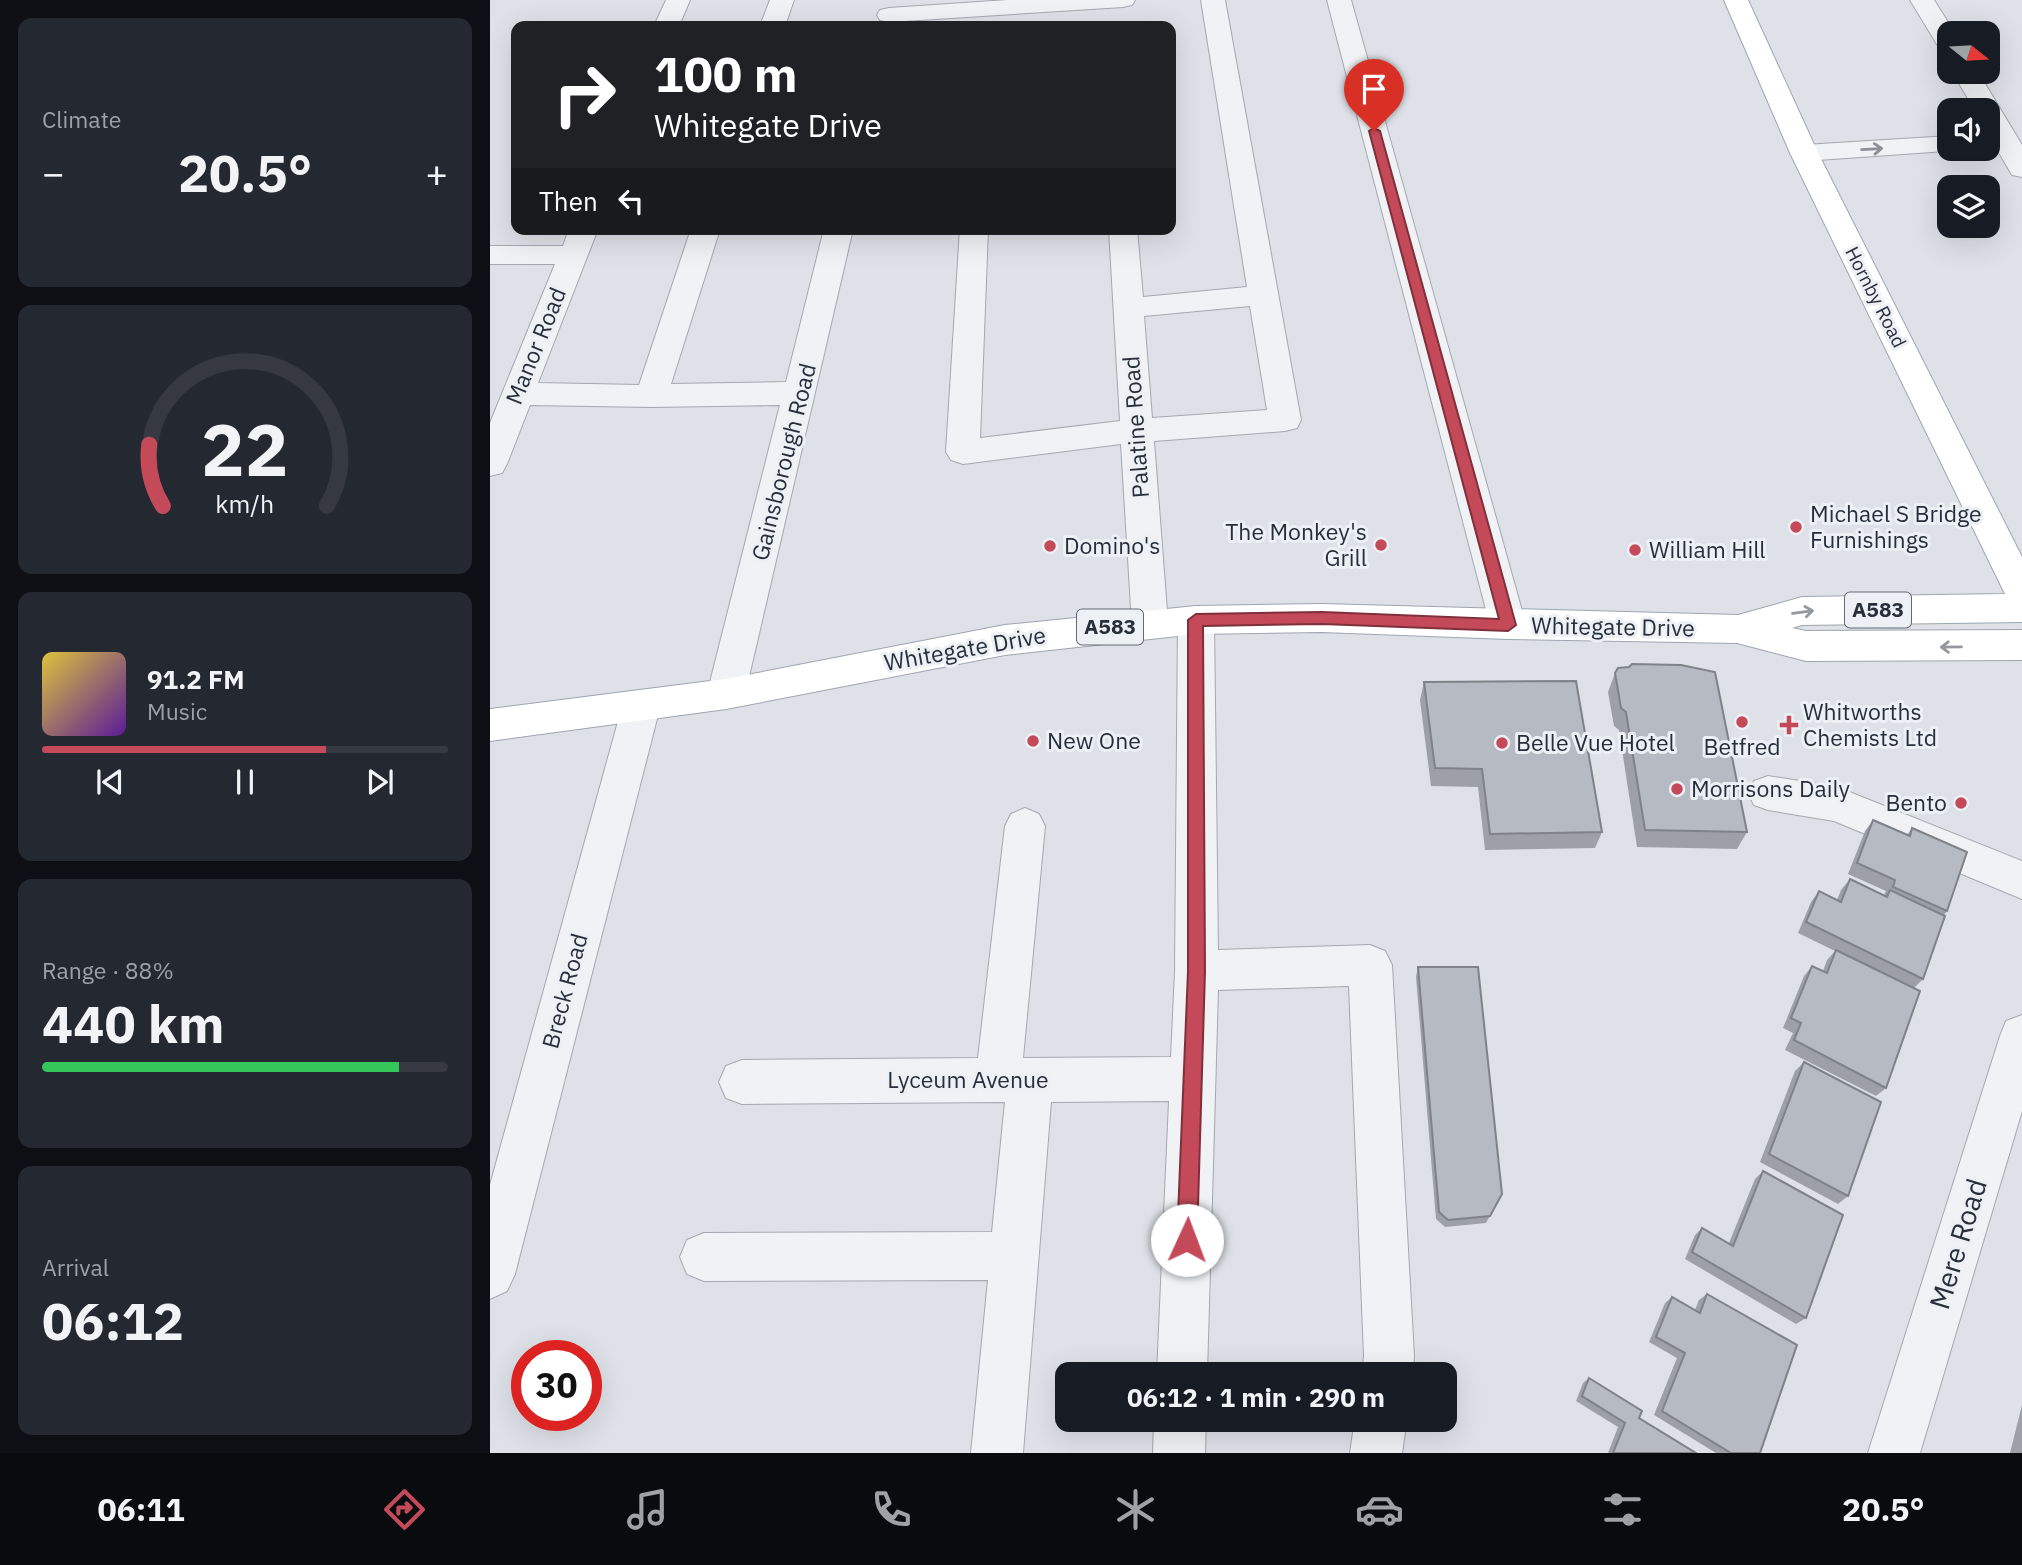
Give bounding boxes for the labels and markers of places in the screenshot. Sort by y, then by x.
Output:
pin [1344,59,1404,131]
place label: Michael S Bridge Furnishings [1810,498,1982,554]
place label: The Monkey's Grill [1225,516,1367,572]
marker: Michael S Bridge Furnishings [1788,519,1804,535]
place label: Domino's [1064,530,1160,560]
place label: William Hill [1649,534,1766,564]
marker: The Monkey's Grill [1373,537,1389,553]
marker: Domino's [1042,538,1058,554]
marker: William Hill [1627,542,1643,558]
place label: Whitworths Chemists Ltd [1803,696,1937,752]
marker: Betfred [1734,714,1750,730]
marker: Whitworths Chemists Ltd [1781,717,1797,733]
place label: New One [1047,725,1141,755]
place label: Belle Vue Hotel [1516,727,1675,757]
place label: Betfred [1703,731,1781,761]
marker: New One [1025,733,1041,749]
marker: Belle Vue Hotel [1494,735,1510,751]
place label: Morrisons Daily [1691,773,1850,803]
marker: Morrisons Daily [1669,781,1685,797]
place label: Bento [1885,787,1947,817]
marker: Bento [1953,795,1969,811]

